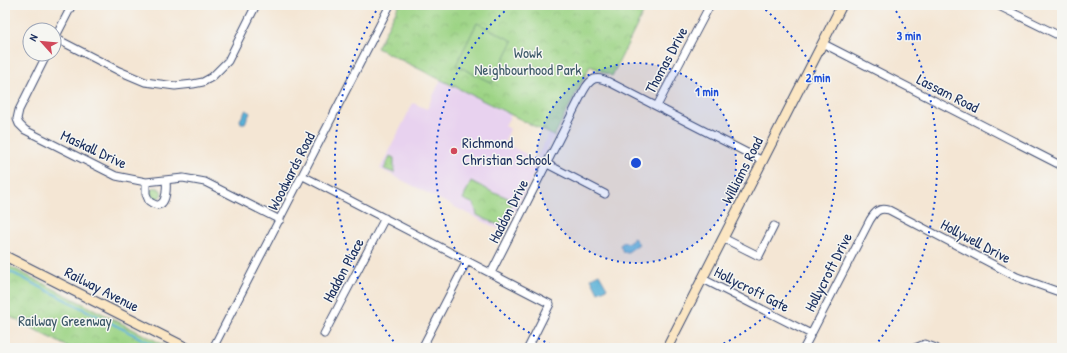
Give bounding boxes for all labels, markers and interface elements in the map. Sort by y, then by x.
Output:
north arrow [22,22,62,62]
street label: Thomas Drive [640,23,692,97]
text: 3 min [897,27,922,44]
text: N [26,32,41,43]
park label: Wowk Neighbourhood Park [474,42,582,80]
street label: Lassam Road [913,68,983,118]
text: 2 min [806,69,831,86]
text: 1 min [695,83,719,100]
street label: Maskall Drive [57,125,131,173]
street label: Woodwards Road [262,128,320,214]
place label: Richmond Christian School [462,132,551,170]
street label: Williams Road [716,133,768,207]
marker: Richmond Christian School [449,146,459,156]
centre of rings [629,156,643,170]
street label: Haddon Drive [483,175,533,247]
street label: Hollywell Drive [937,214,1015,268]
street label: Hollycroft Drive [799,229,857,315]
street label: Haddon Place [317,234,369,306]
street label: Railway Avenue [61,261,143,317]
street label: Hollycroft Gate [711,261,793,317]
park label: Railway Greenway [18,310,112,331]

